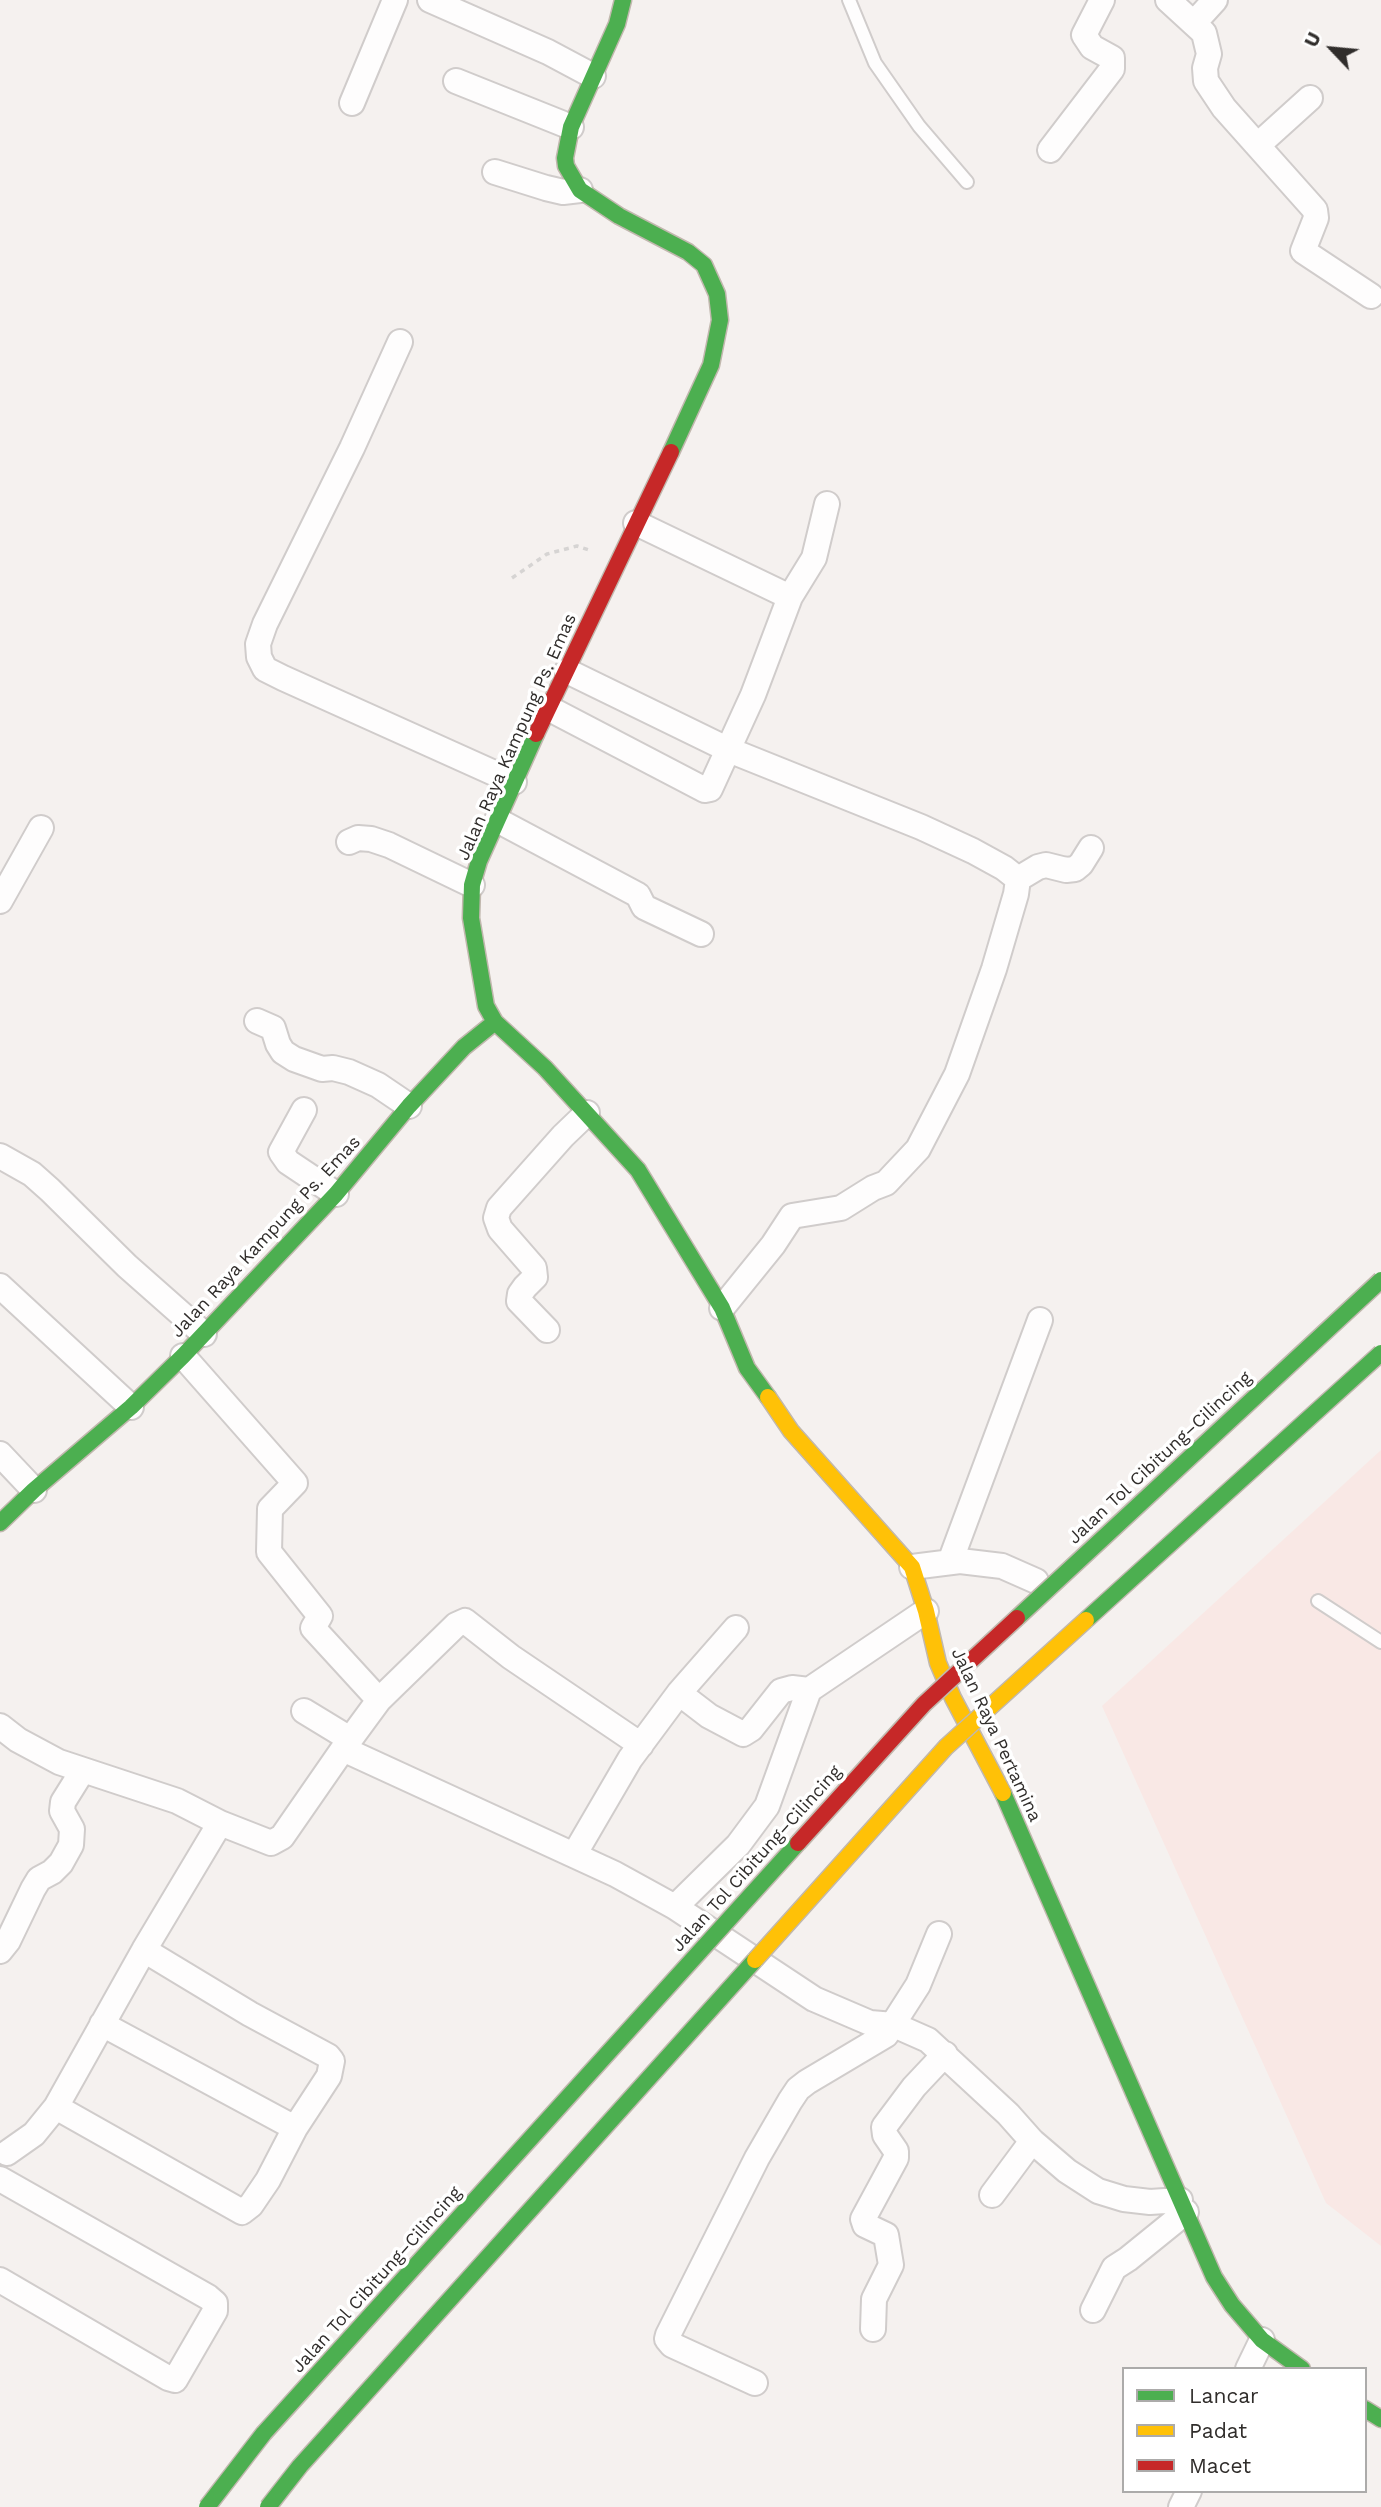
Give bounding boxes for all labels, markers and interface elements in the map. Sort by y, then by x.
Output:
north arrow [1297,14,1367,84]
text: U [1299,28,1326,51]
street label: Jalan Raya Kampung Ps. Emas [453,610,581,864]
street label: Jalan Raya Kampung Ps. Emas [167,1132,365,1342]
street label: Jalan Tol Cibitung–Cilincing [1064,1367,1256,1549]
street label: Jalan Raya Pertamina [946,1645,1046,1825]
street label: Jalan Tol Cibitung–Cilincing [668,1761,846,1957]
street label: Jalan Tol Cibitung–Cilincing [288,2182,466,2378]
legend [1122,2367,1367,2493]
text: Lancar [1189,2383,1259,2408]
text: Padat [1189,2418,1247,2443]
text: Macet [1189,2453,1251,2478]

